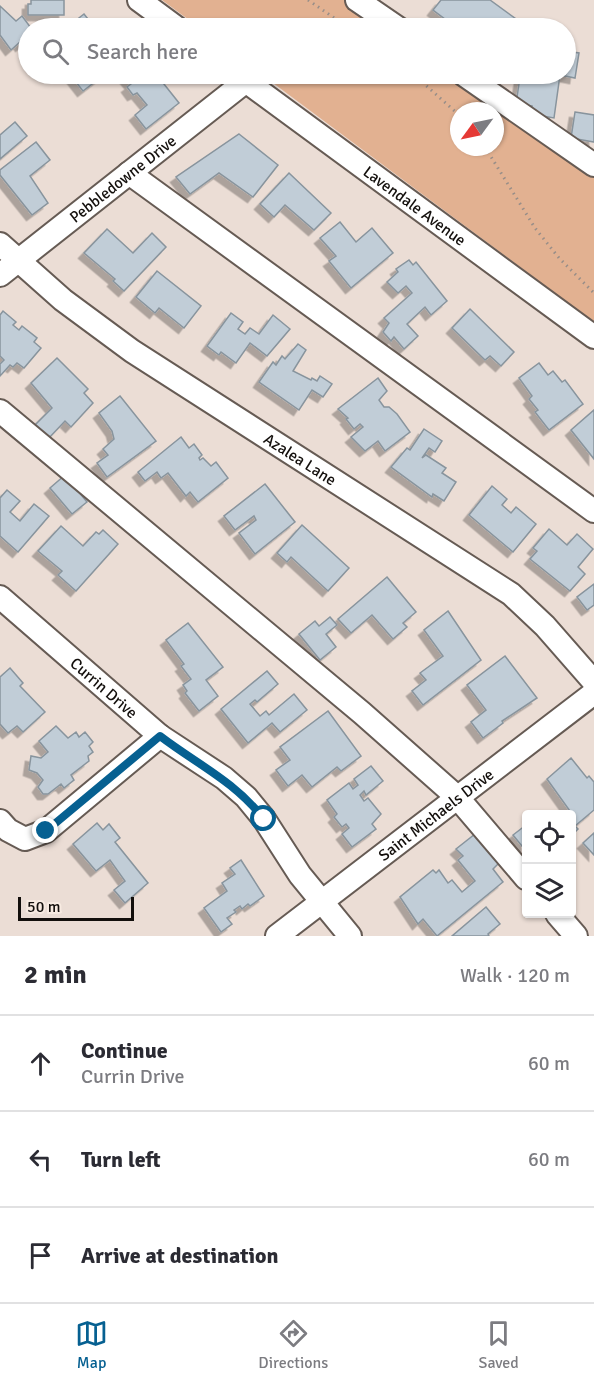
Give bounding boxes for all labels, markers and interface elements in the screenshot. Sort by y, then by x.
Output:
search box [18,18,576,84]
icon: search [39,35,72,68]
text: Search here [87,38,198,65]
north arrow [450,102,504,156]
street label: Pebbledowne Drive [66,131,181,227]
street label: Lavendale Avenue [359,162,470,251]
street label: Azalea Lane [260,429,340,490]
street label: Currin Drive [66,654,141,723]
street label: Saint Michaels Drive [375,765,498,866]
route start [250,805,276,831]
map controls [522,810,576,918]
button: locate [522,810,576,864]
route end [32,817,58,843]
button: layers [522,864,576,918]
scale bar [18,894,134,922]
text: 50 m [27,897,61,917]
text: 2 min [24,959,87,991]
text: Walk · 120 m [460,963,570,988]
text: Continue [81,1037,168,1064]
icon: ahead [24,1047,57,1080]
text: 60 m [528,1051,570,1076]
text: Currin Drive [81,1064,184,1089]
icon: left [24,1143,57,1176]
text: Turn left [81,1146,161,1173]
text: 60 m [528,1147,570,1172]
icon: arrive [24,1239,57,1272]
text: Arrive at destination [81,1242,278,1269]
tab: Map [75,1317,108,1373]
tab: Directions [258,1317,328,1373]
tab: Saved [479,1317,519,1373]

